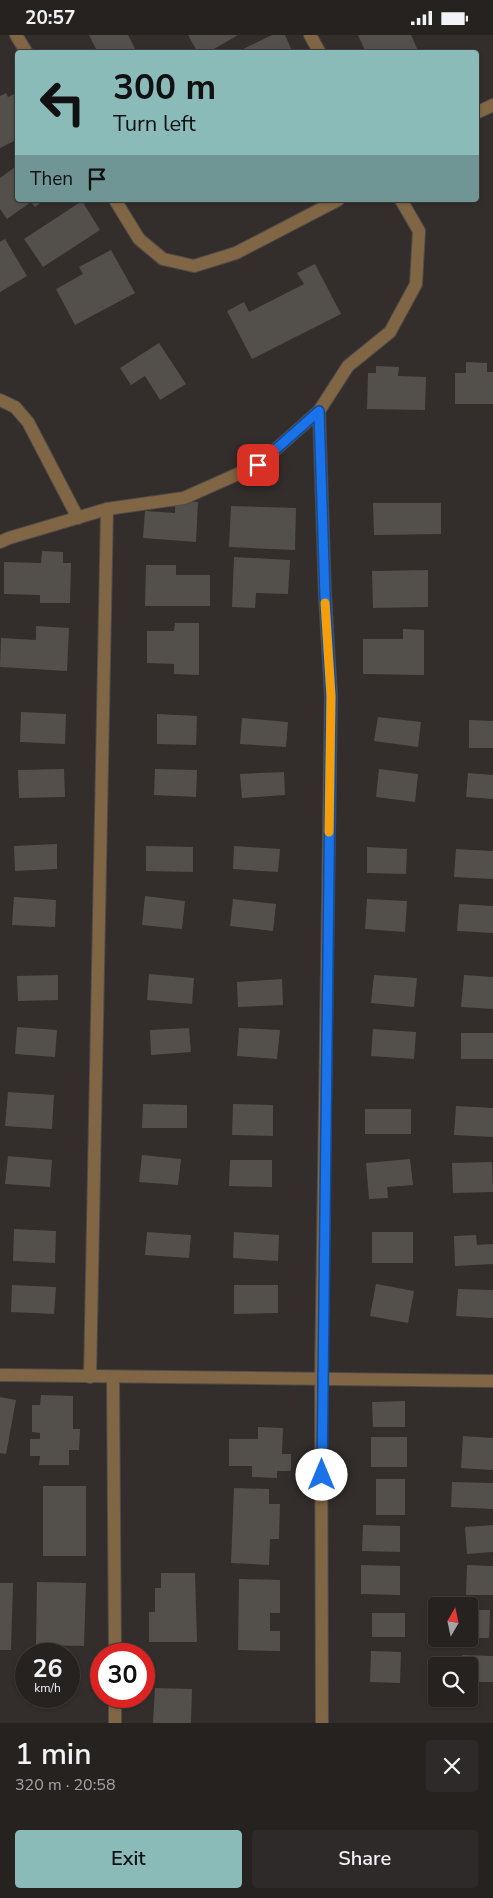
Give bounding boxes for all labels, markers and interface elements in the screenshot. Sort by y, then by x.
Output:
text: 20:57 [25,5,75,31]
text: 300 m [113,64,216,111]
icon: left [30,70,95,135]
text: Turn left [113,109,196,139]
icon: arrive [83,165,111,193]
text: Then [30,166,73,192]
pin [237,444,279,486]
icon: arrive [244,451,272,479]
position arrow [295,1448,347,1500]
north arrow [428,1597,478,1647]
map controls [428,1597,478,1707]
speed limit sign: 30 [90,1643,155,1708]
text: 26 [32,1652,63,1686]
button: search [428,1657,478,1707]
text: km/h [34,1680,61,1696]
text: 1 min [15,1734,91,1775]
button: close [426,1740,478,1792]
text: 320 m · 20:58 [15,1774,116,1796]
button: Exit [15,1830,242,1888]
button: Share [252,1830,478,1888]

